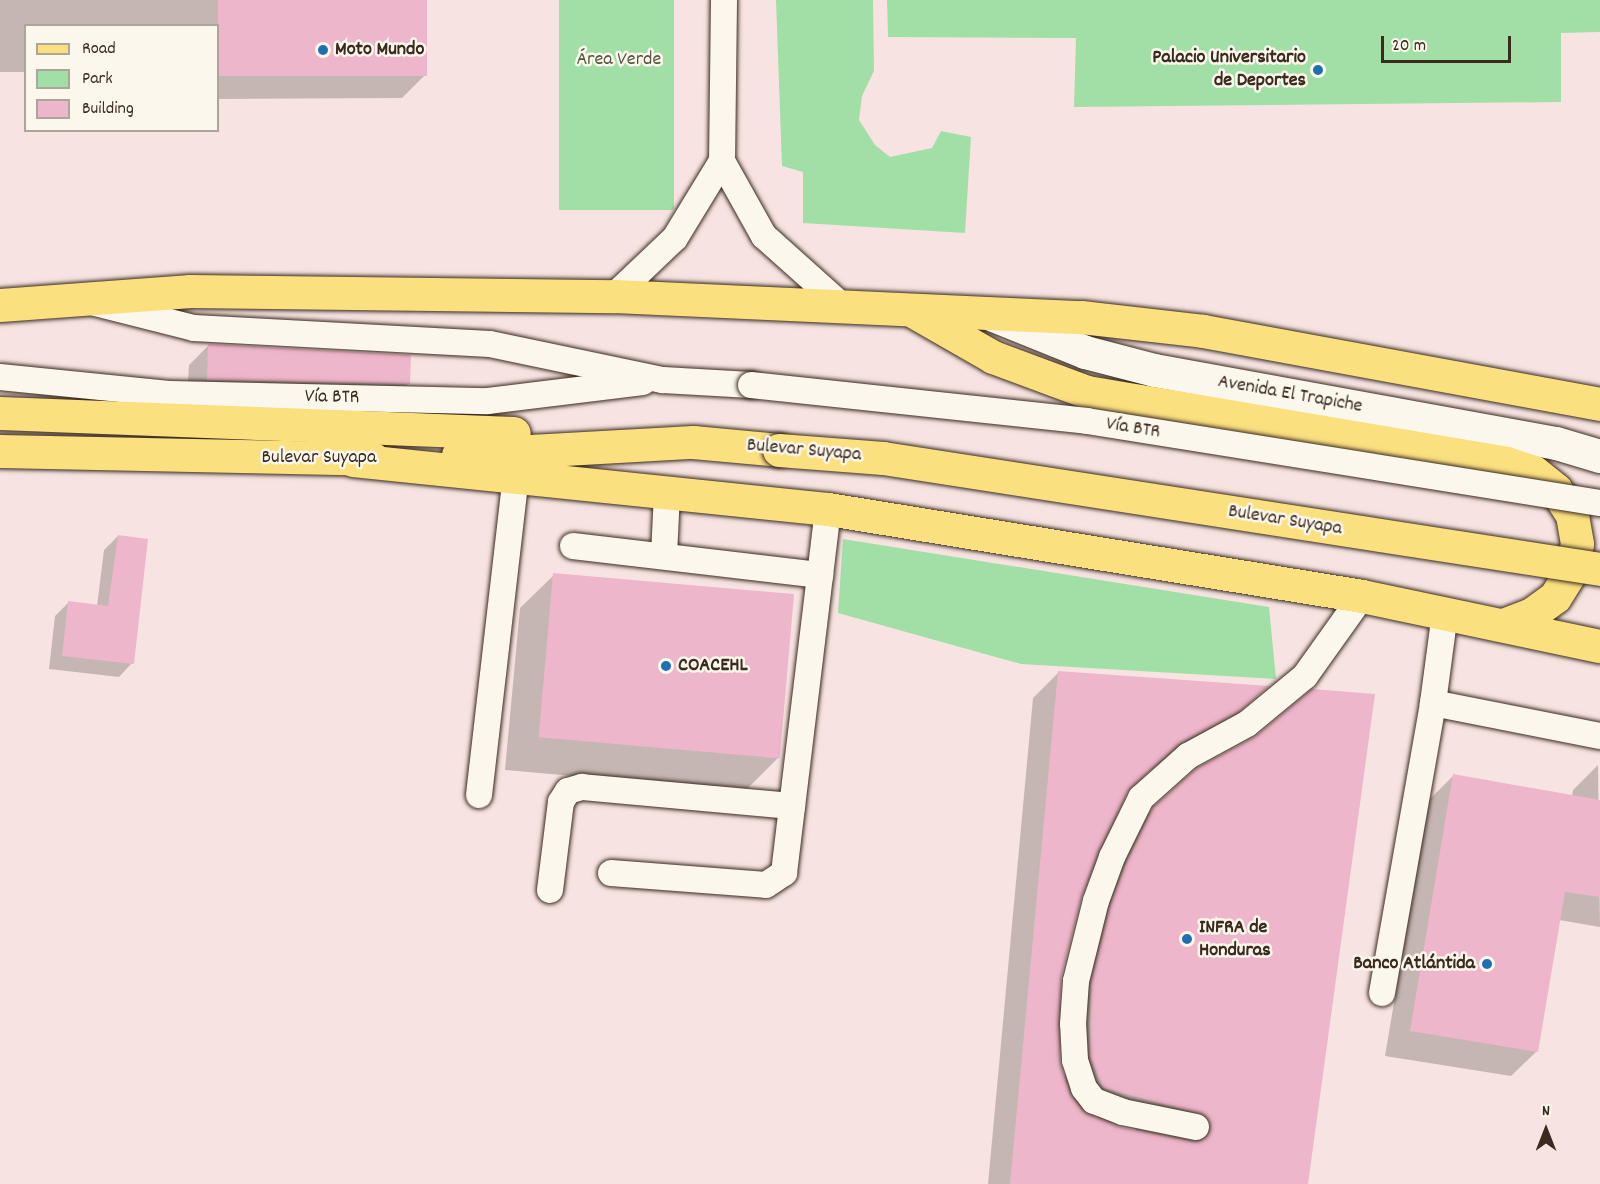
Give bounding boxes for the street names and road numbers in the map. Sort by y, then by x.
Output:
street label: Avenida El Trapiche [1216,370,1364,420]
street label: Vía BTR [305,386,359,410]
street label: Vía BTR [1104,413,1162,445]
street label: Bulevar Suyapa [746,434,862,468]
street label: Bulevar Suyapa [262,446,376,470]
street label: Bulevar Suyapa [1226,500,1344,542]

